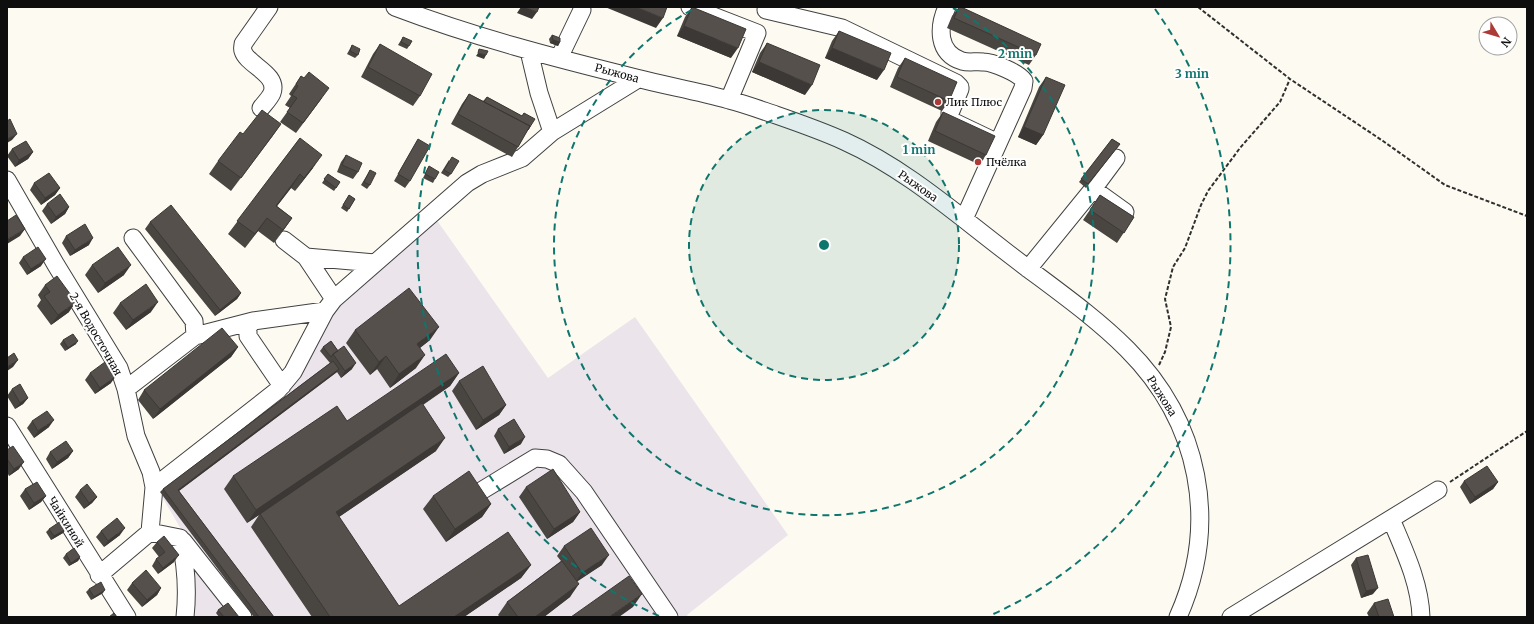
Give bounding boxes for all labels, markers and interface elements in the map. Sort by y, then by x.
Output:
north arrow [1478,16,1518,56]
text: N [1498,34,1514,50]
text: 2 min [998,46,1032,61]
street label: Рыжова [593,60,641,86]
text: 3 min [1175,66,1209,81]
place label: Лик Плюс [946,95,1002,109]
marker: Лик Плюс [933,97,943,107]
text: 1 min [903,142,935,157]
place label: Пчёлка [986,155,1027,169]
marker: Пчёлка [973,157,983,167]
street label: Рыжова [895,167,941,205]
centre of rings [817,238,831,252]
street label: 2-я Водосточная [67,290,126,378]
street label: Рыжова [1144,373,1180,419]
street label: Чайкиной [45,494,87,550]

